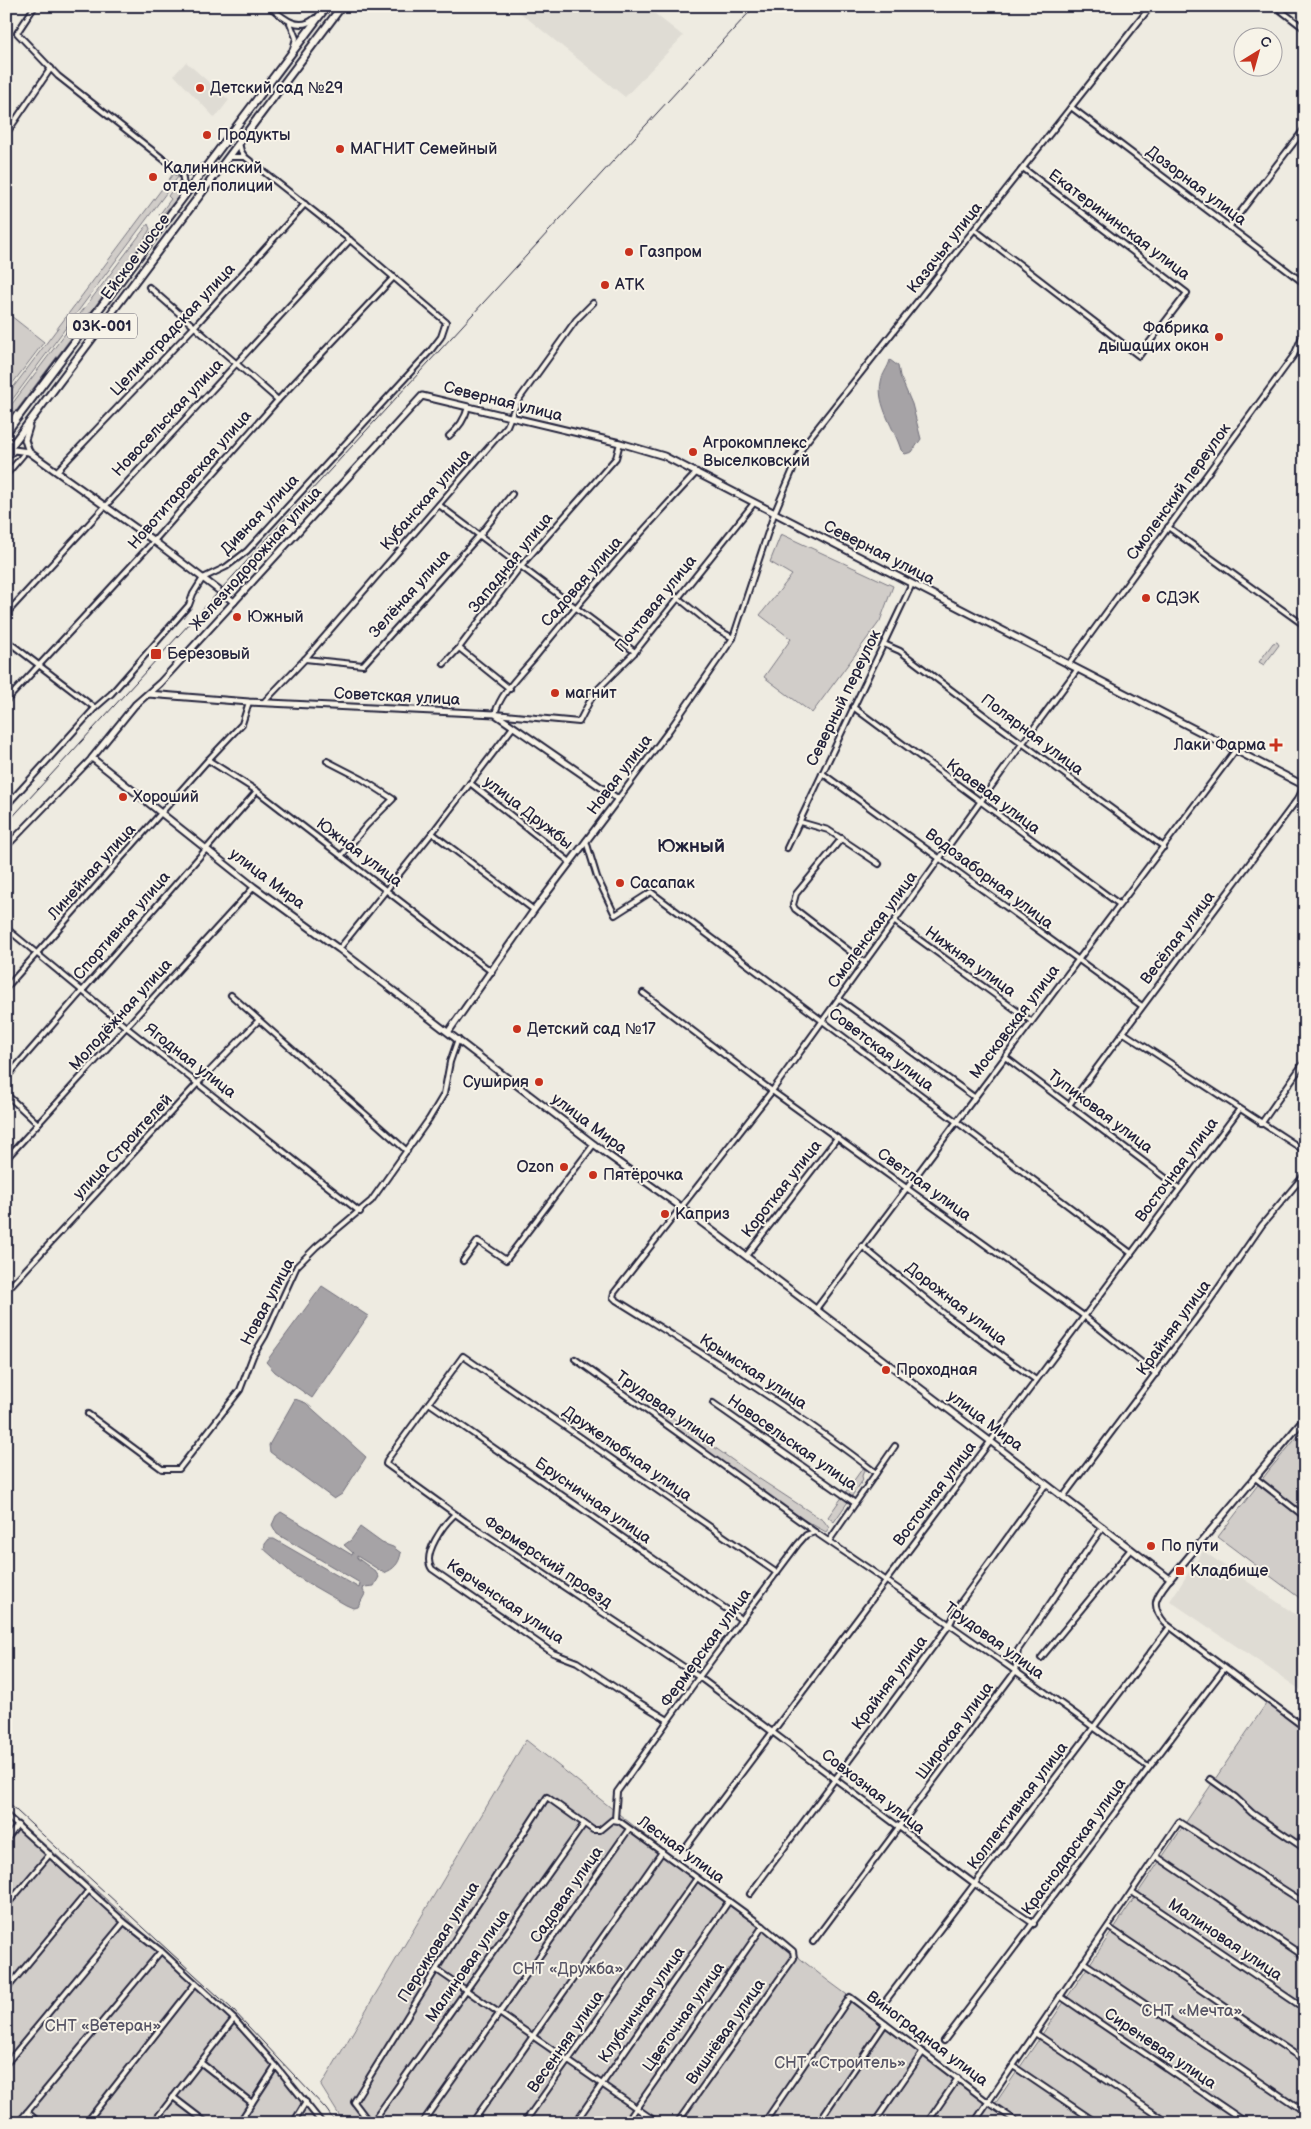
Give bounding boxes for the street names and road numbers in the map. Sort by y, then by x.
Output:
street label: Дозорная улица [1142,142,1250,230]
street label: Екатерининская улица [1044,166,1194,285]
street label: Казачья улица [903,198,987,297]
street label: Ейское шоссе [98,210,174,304]
street label: Целиноградская улица [107,259,240,400]
road number: 03К-001 [67,314,137,338]
street label: Новосельская улица [109,355,228,481]
street label: Северная улица [441,378,565,426]
street label: Новотитаровская улица [124,406,256,554]
street label: Смоленский переулок [1123,419,1235,564]
street label: Кубанская улица [377,445,476,555]
street label: Дивная улица [217,470,304,559]
street label: Железнодорожная улица [186,482,326,635]
street label: Западная улица [465,509,558,617]
street label: Северная улица [820,517,938,589]
street label: Садовая улица [538,532,627,631]
street label: Зелёная улица [365,546,455,642]
street label: Почтовая улица [611,551,701,656]
street label: Северный переулок [803,626,886,769]
street label: Советская улица [333,684,461,710]
street label: Полярная улица [977,690,1087,780]
street label: Новая улица [584,731,657,819]
street label: Краевая улица [942,755,1044,839]
street label: улица Дружбы [480,772,576,854]
street label: Южная улица [312,814,406,892]
street label: Линейная улица [43,820,140,925]
street label: Водозаборная улица [921,825,1057,934]
street label: улица Мира [226,845,309,914]
street label: Спортивная улица [70,867,175,984]
street label: Смоленская улица [824,867,922,992]
street label: Весёлая улица [1137,887,1220,988]
street label: Нижняя улица [921,923,1019,1002]
street label: Молодёжная улица [66,955,177,1075]
street label: Московская улица [966,961,1064,1083]
street label: Советская улица [825,1004,938,1096]
street label: Ягодная улица [141,1019,240,1103]
street label: Тупиковая улица [1044,1066,1157,1158]
street label: улица Мира [548,1090,631,1159]
street label: улица Строителей [69,1091,177,1203]
street label: Восточная улица [1131,1114,1223,1226]
street label: Короткая улица [738,1136,826,1241]
street label: Светлая улица [873,1145,975,1226]
street label: Новая улица [237,1255,299,1349]
street label: Дорожная улица [901,1258,1011,1350]
street label: Крайняя улица [1133,1276,1215,1379]
street label: Крымская улица [696,1330,811,1414]
street label: Трудовая улица [612,1367,721,1451]
street label: улица Мира [944,1387,1027,1456]
street label: Новосельская улица [724,1391,861,1495]
street label: Дружелюбная улица [559,1402,696,1506]
street label: Восточная улица [889,1438,981,1550]
street label: Брусничная улица [531,1454,655,1549]
street label: Фермерский проезд [480,1512,616,1612]
street label: Керченская улица [443,1556,568,1649]
street label: Фермерская улица [657,1585,756,1711]
street label: Трудовая улица [940,1598,1048,1684]
street label: Крайняя улица [848,1632,932,1734]
street label: Широкая улица [912,1678,998,1783]
street label: Коллективная улица [964,1738,1073,1874]
street label: Совхозная улица [817,1746,929,1839]
street label: Краснодарская улица [1018,1774,1130,1919]
street label: Лесная улица [633,1811,729,1888]
street label: Садовая улица [527,1843,608,1947]
street label: Персиковая улица [394,1878,484,2006]
street label: Малиновая улица [1164,1895,1286,1986]
street label: Малиновая улица [422,1905,514,2026]
street label: Клубничная улица [595,1943,690,2067]
street label: Цветочная улица [639,1958,729,2075]
street label: Вишнёвая улица [682,1975,770,2088]
street label: Весенняя улица [524,1987,609,2097]
street label: Виноградная улица [863,1987,992,2091]
street label: Сиреневая улица [1100,2005,1220,2094]

